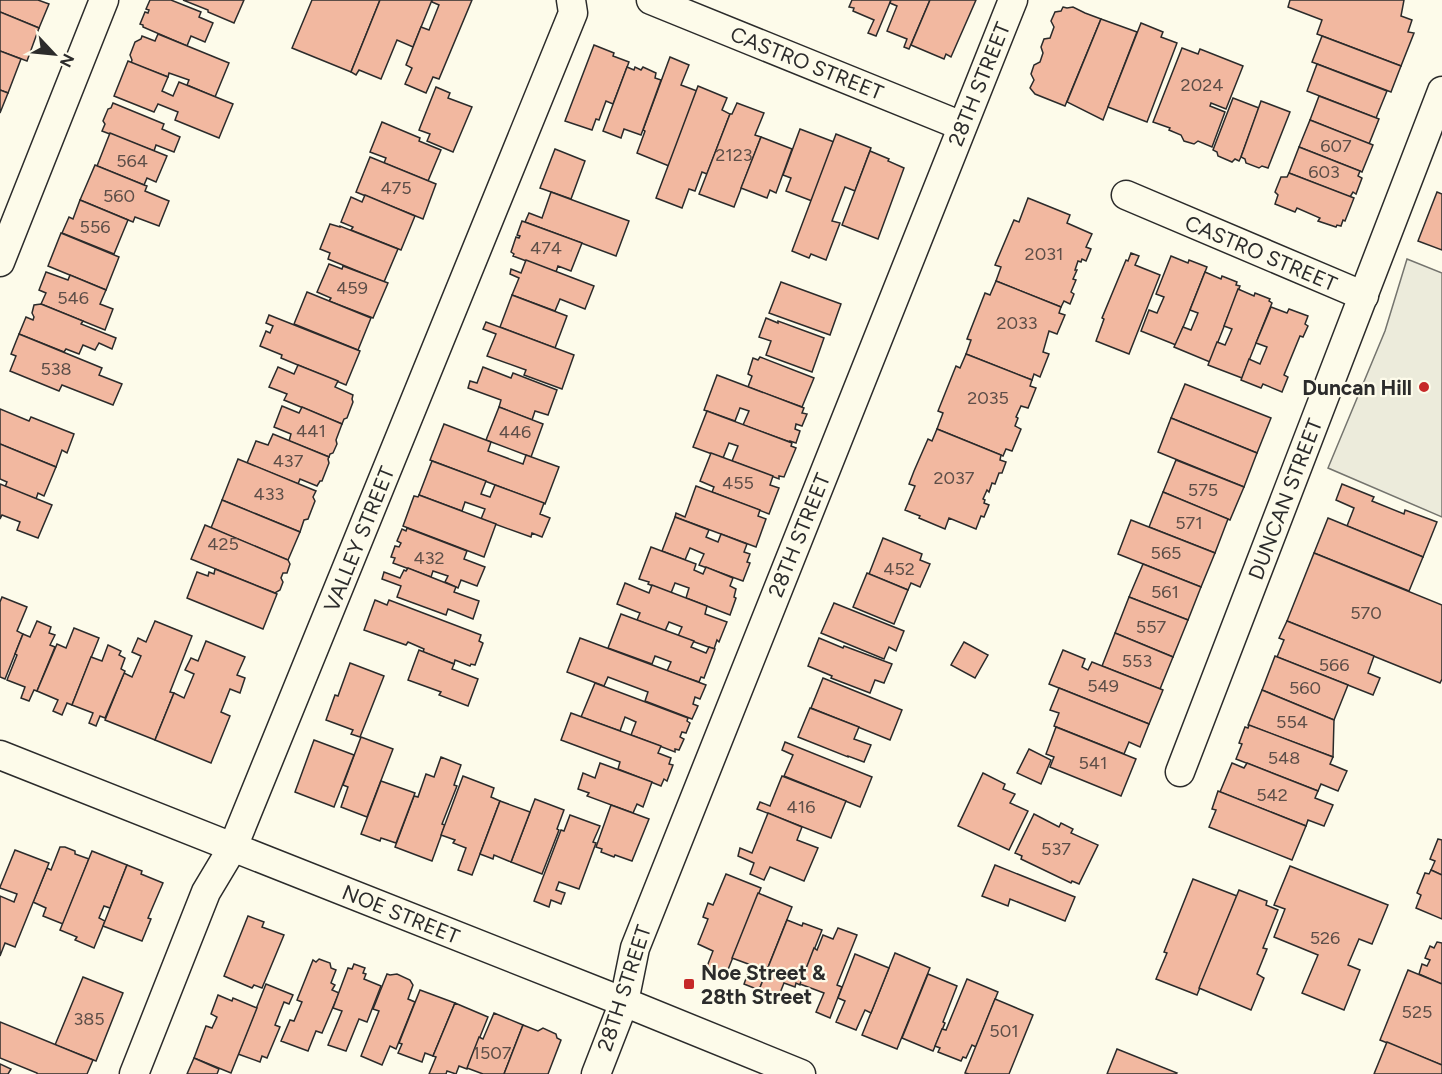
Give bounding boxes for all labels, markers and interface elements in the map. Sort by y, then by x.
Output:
street label: 28TH STREET [943,18,1015,150]
street label: CASTRO STREET [727,21,887,105]
north arrow [24,24,84,84]
text: N [56,51,78,70]
house number: 2024 [1181,74,1223,96]
house number: 607 [1320,135,1352,157]
house number: 2123 [715,144,753,166]
house number: 564 [116,150,148,172]
house number: 603 [1308,161,1340,183]
house number: 475 [380,177,412,199]
house number: 560 [103,185,135,207]
street label: CASTRO STREET [1181,210,1341,296]
house number: 556 [80,216,110,238]
house number: 474 [530,237,562,259]
house number: 2031 [1025,243,1063,265]
house number: 459 [336,277,368,299]
house number: 546 [57,287,89,309]
house number: 2033 [996,312,1038,334]
house number: 538 [40,358,72,380]
place label: Duncan Hill [1302,375,1412,400]
marker: Duncan Hill [1417,380,1431,394]
house number: 2035 [967,387,1009,409]
street label: DUNCAN STREET [1243,415,1327,583]
house number: 441 [296,420,326,442]
house number: 446 [499,421,531,443]
house number: 437 [273,450,304,472]
street label: VALLEY STREET [319,463,400,615]
house number: 2037 [933,467,975,489]
street label: 28TH STREET [763,469,835,601]
house number: 455 [722,472,754,494]
house number: 575 [1188,479,1218,501]
house number: 433 [254,483,284,505]
house number: 571 [1175,512,1203,534]
house number: 425 [207,533,239,555]
house number: 565 [1151,542,1181,564]
house number: 432 [413,547,445,569]
house number: 452 [883,558,915,580]
house number: 561 [1151,581,1179,603]
house number: 570 [1350,602,1382,624]
house number: 557 [1136,616,1167,638]
house number: 553 [1122,650,1152,672]
house number: 566 [1319,654,1349,676]
house number: 549 [1087,675,1119,697]
house number: 560 [1289,677,1321,699]
house number: 554 [1276,711,1308,733]
house number: 548 [1268,747,1300,769]
house number: 541 [1079,752,1107,774]
house number: 542 [1256,784,1288,806]
house number: 416 [787,796,815,818]
house number: 537 [1041,838,1071,860]
street label: NOE STREET [339,879,464,949]
street label: 28TH STREET [592,921,656,1054]
house number: 526 [1310,927,1340,949]
place label: Noe Street & 28th Street [701,960,826,1009]
marker: Noe Street & 28th Street [682,977,696,991]
house number: 525 [1402,1001,1432,1023]
house number: 385 [73,1008,105,1030]
house number: 501 [989,1020,1019,1042]
house number: 1507 [473,1042,512,1064]

